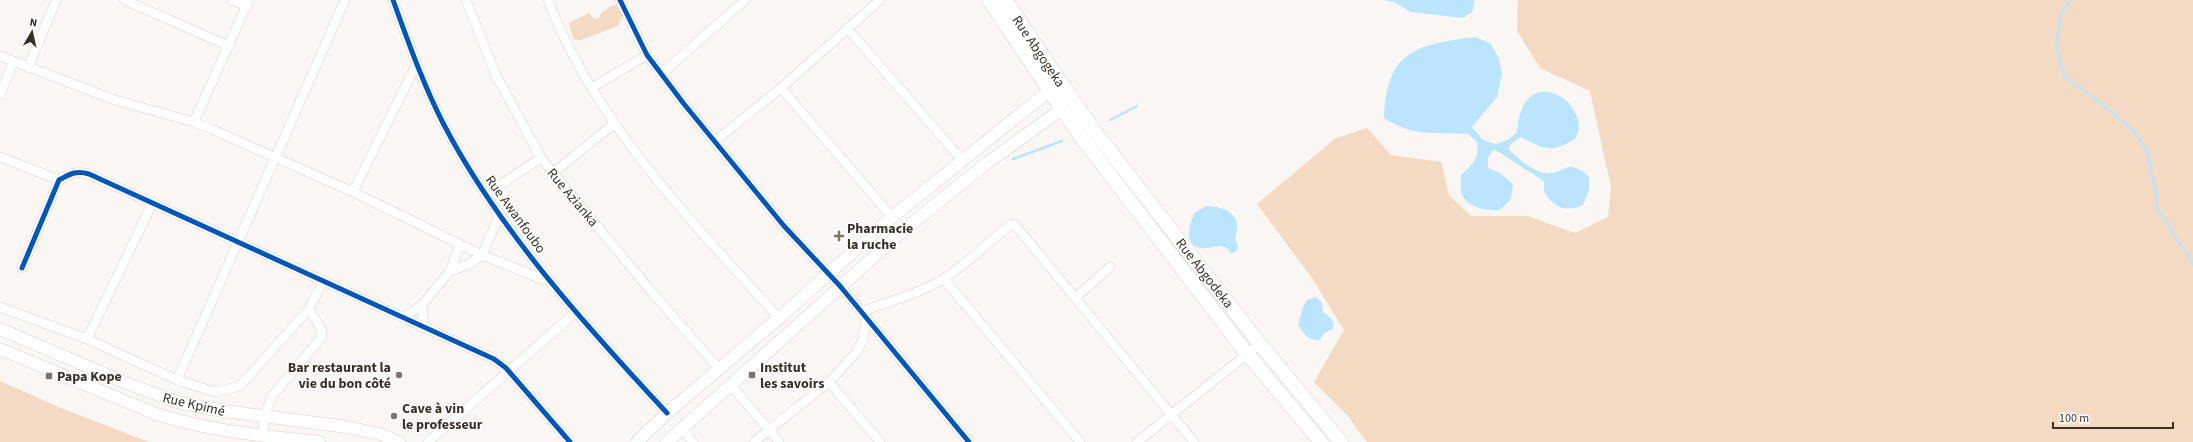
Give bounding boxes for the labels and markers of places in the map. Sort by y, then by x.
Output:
place label: Pharmacie la ruche [847,219,913,255]
marker: Pharmacie la ruche [834,231,844,241]
place label: Bar restaurant la vie du bon côté [288,358,391,394]
place label: Institut les savoirs [760,358,824,394]
place label: Papa Kope [57,367,122,387]
marker: Bar restaurant la vie du bon côté [394,370,404,380]
marker: Institut les savoirs [747,370,757,380]
marker: Papa Kope [44,371,54,381]
place label: Cave à vin le professeur [402,399,483,435]
marker: Cave à vin le professeur [389,411,399,421]

